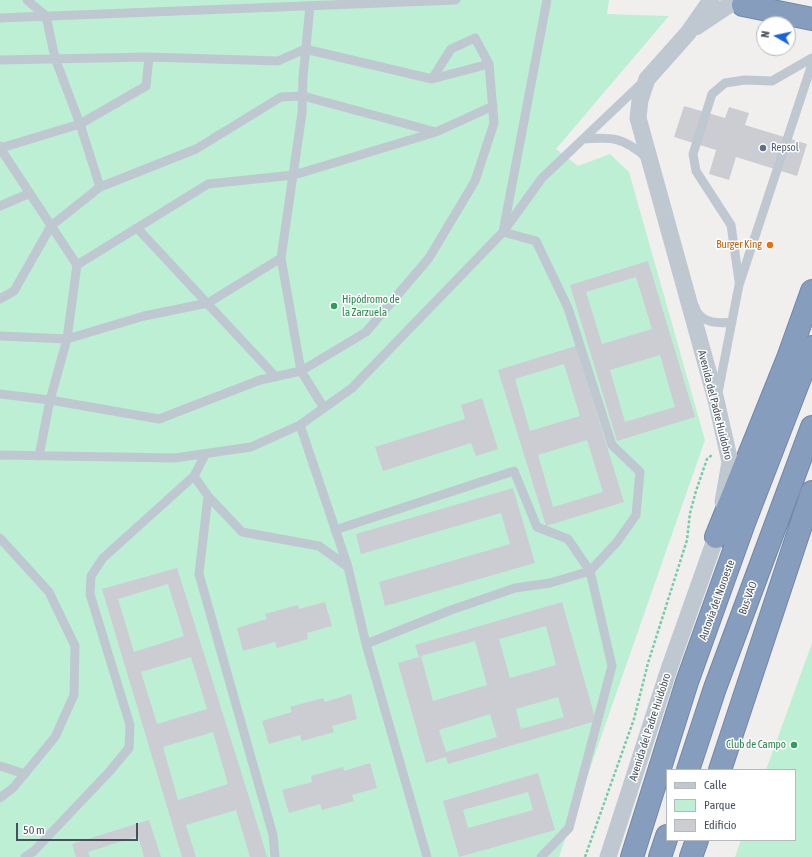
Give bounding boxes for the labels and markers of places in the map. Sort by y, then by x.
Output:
place label: Repsol [771,141,799,155]
marker: Repsol [758,143,768,153]
place label: Burger King [716,238,762,252]
marker: Burger King [765,240,775,250]
place label: Hipódromo de la Zarzuela [342,293,400,319]
marker: Hipódromo de la Zarzuela [329,301,339,311]
place label: Club de Campo [726,738,786,752]
marker: Club de Campo [789,740,799,750]

